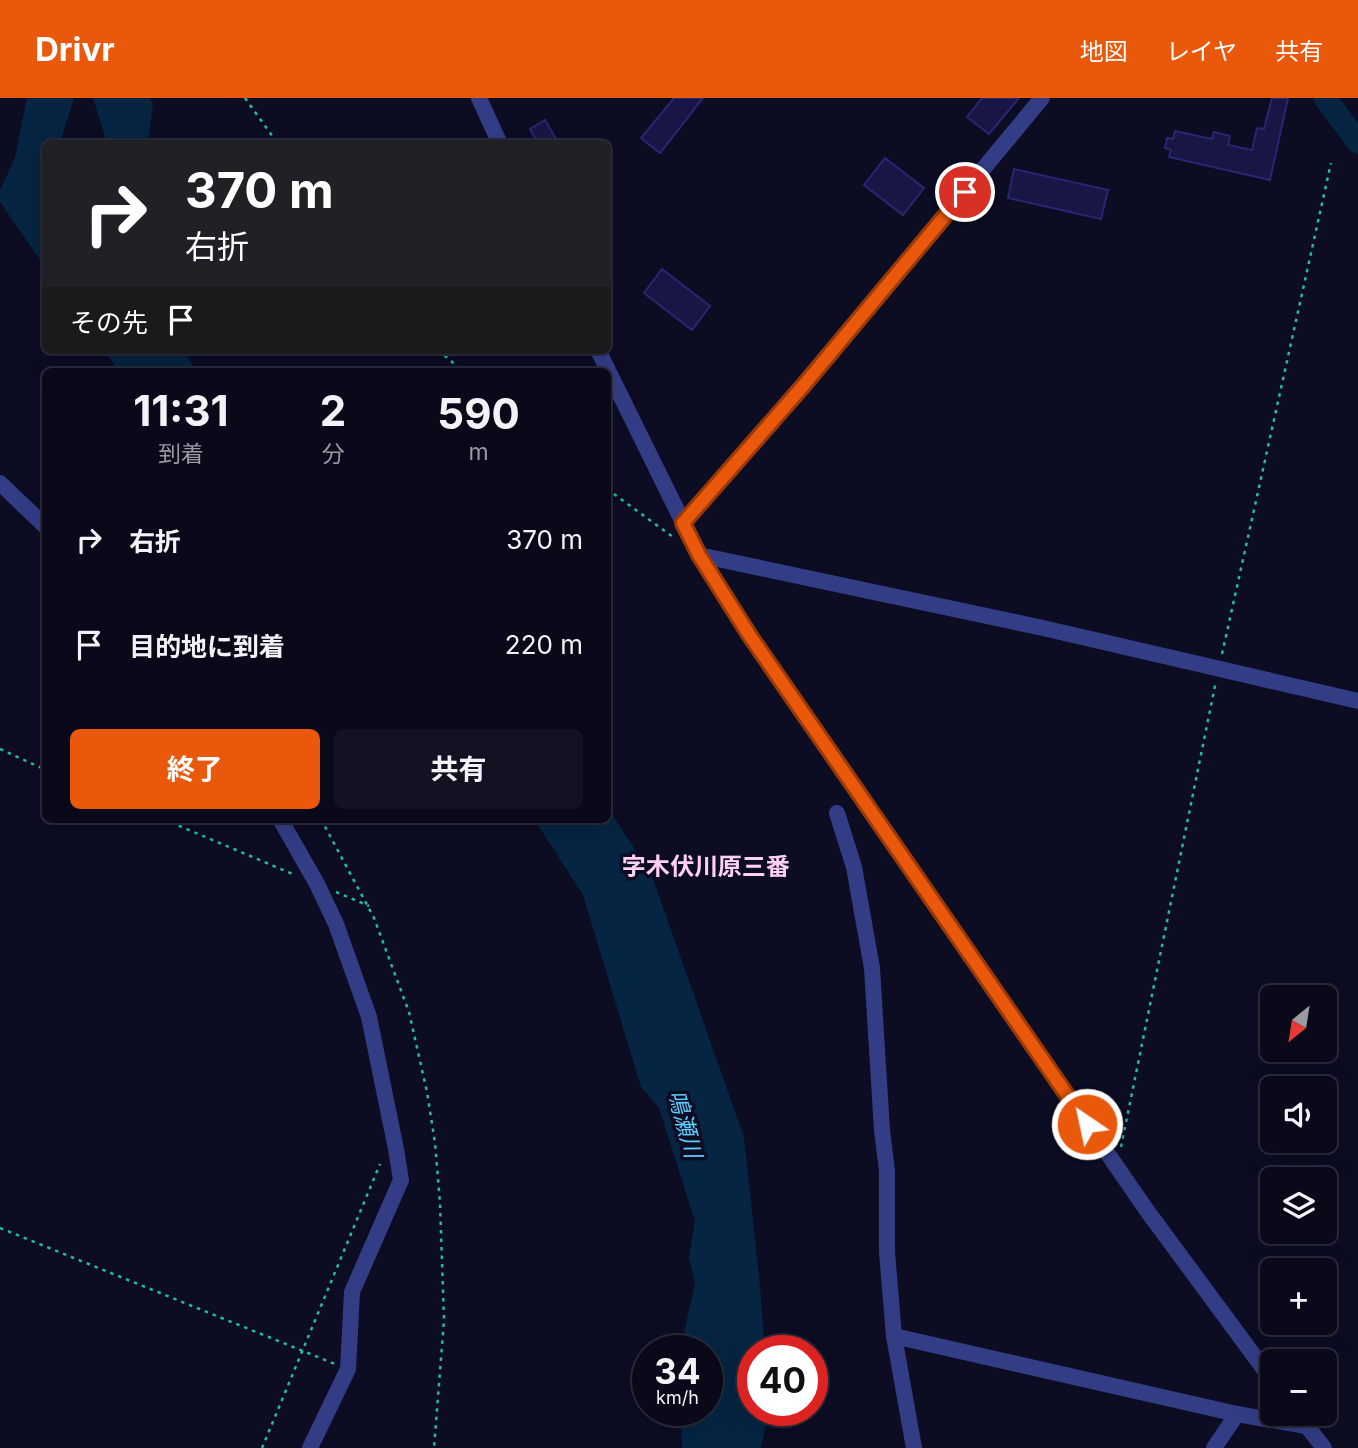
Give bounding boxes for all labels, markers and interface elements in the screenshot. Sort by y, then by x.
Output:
text: Drivr [35,29,115,69]
text: 地図 [1080,37,1128,66]
text: レイヤ [1166,37,1237,66]
text: 共有 [1275,37,1323,66]
text: 370 m [185,161,334,220]
pin [935,162,995,222]
icon: right [70,168,161,259]
icon: arrive [946,173,984,211]
text: 右折 [185,227,249,266]
icon: arrive [162,301,200,339]
text: その先 [70,307,148,338]
text: 11:31 [133,385,229,436]
text: 2 [320,385,346,436]
text: 590 [437,388,520,439]
text: m [469,438,489,466]
text: 到着 [158,440,204,468]
text: 分 [321,440,344,468]
icon: right [70,521,108,559]
text: 370 m [506,524,583,555]
text: 右折 [129,526,181,557]
icon: arrive [70,626,108,664]
text: 220 m [505,629,583,660]
text: 目的地に到着 [129,631,285,662]
button: 終了 [70,729,320,809]
button: 共有 [334,729,583,809]
district label: 字木伏川原三番 [622,852,790,881]
north arrow [1260,985,1337,1062]
map controls [1260,985,1337,1426]
button: sound [1260,1076,1337,1153]
water label: 鳴瀬川 [663,1087,708,1164]
position arrow [1050,1087,1124,1161]
button: layers [1260,1167,1337,1244]
button: + [1260,1258,1337,1335]
speed limit sign: 40 [737,1335,828,1426]
button: − [1260,1349,1337,1426]
text: 34 [654,1350,701,1392]
text: km/h [656,1387,699,1408]

